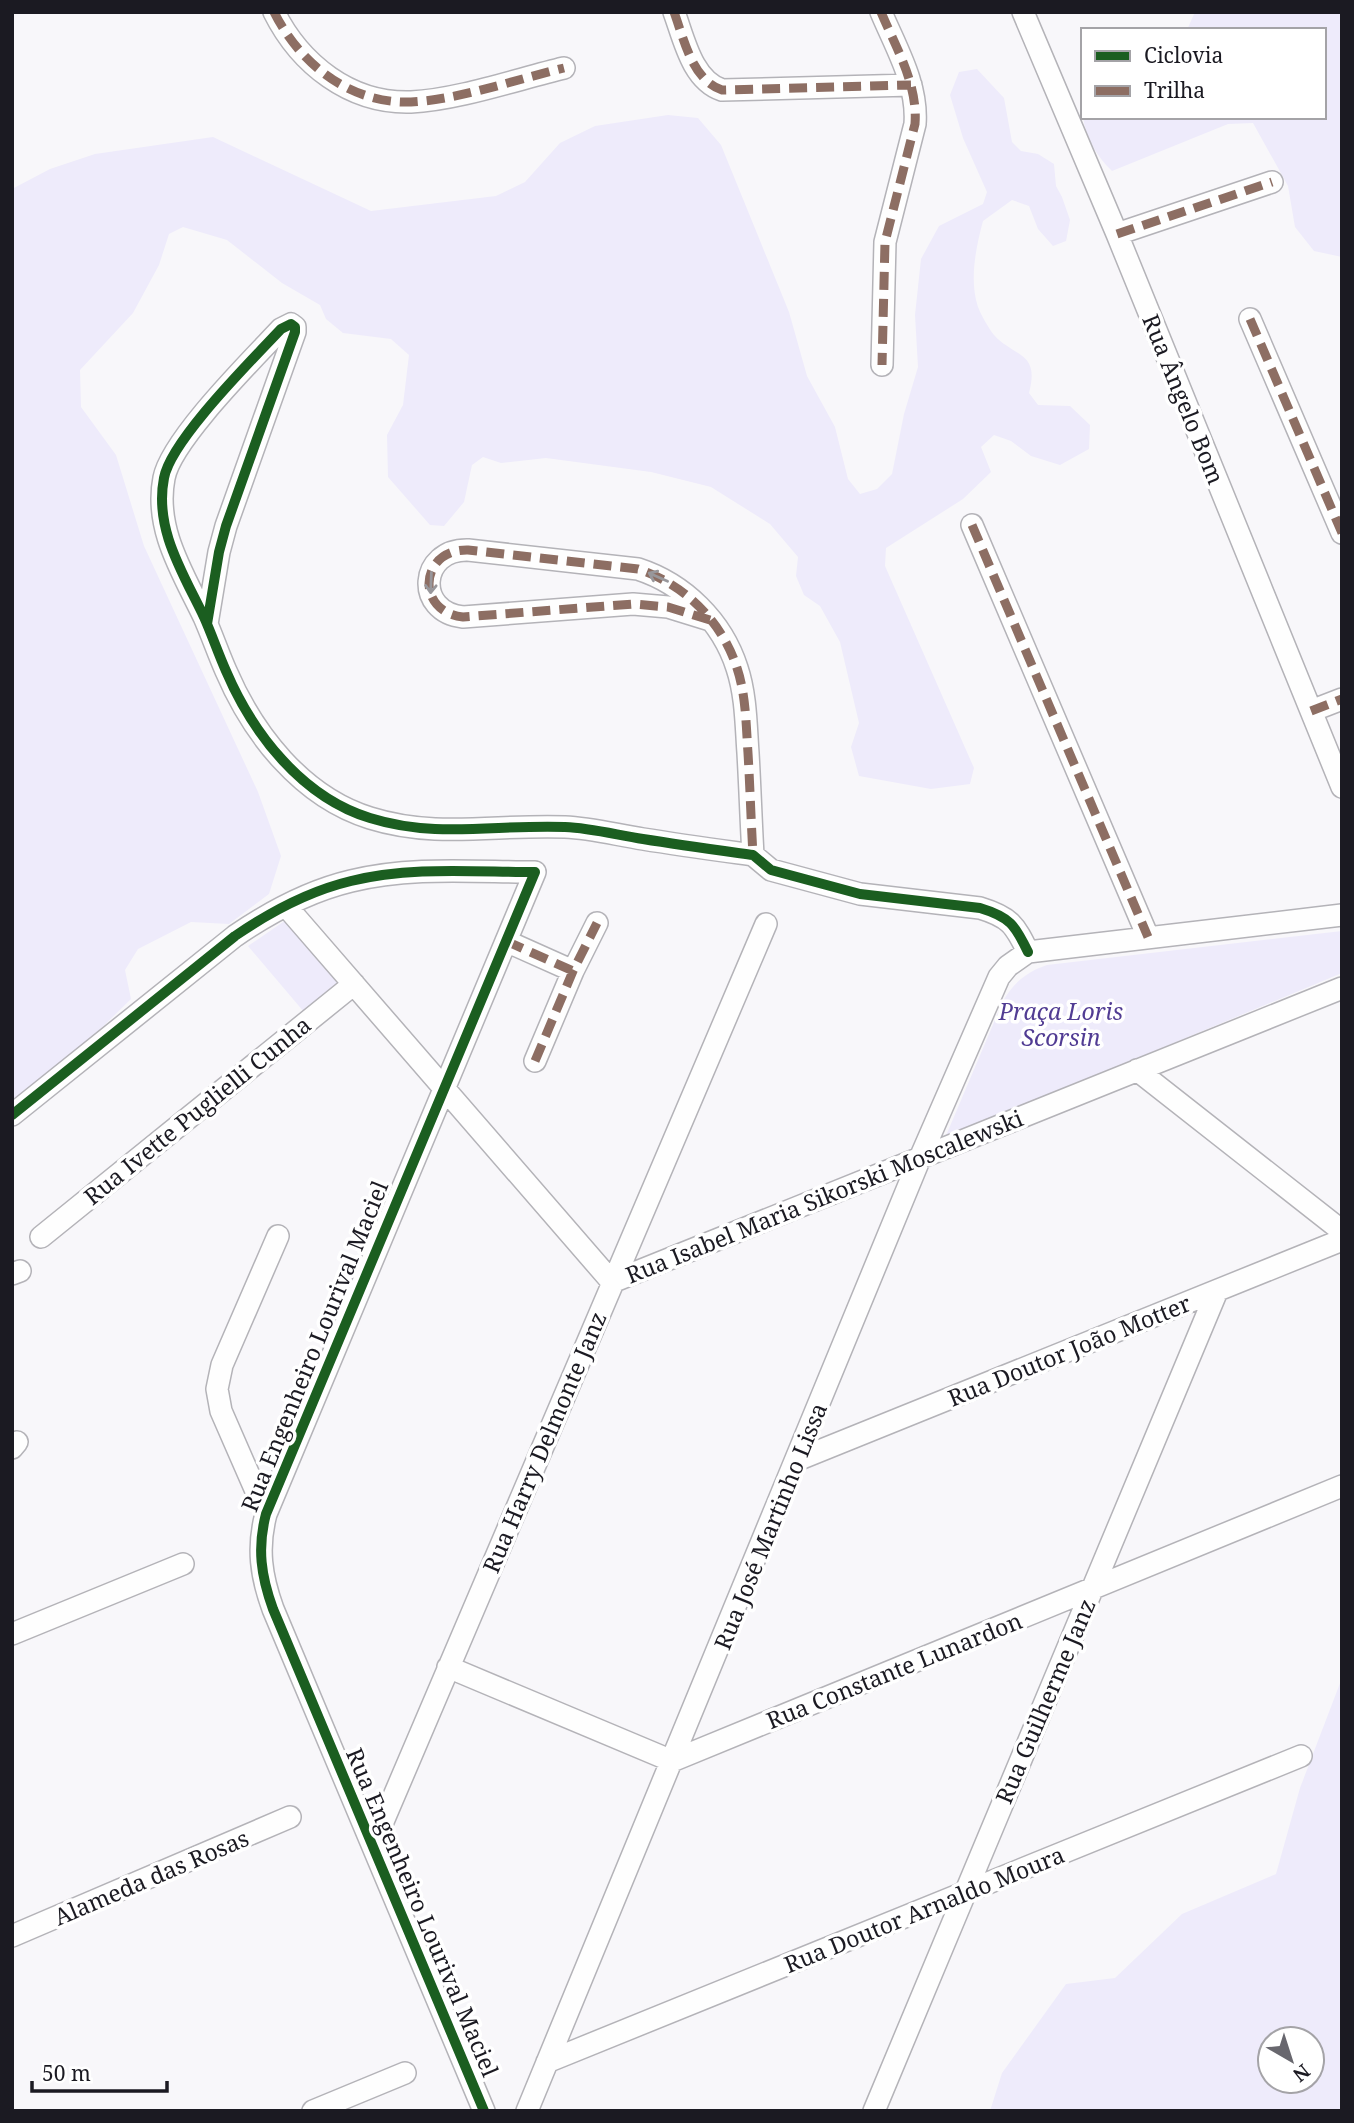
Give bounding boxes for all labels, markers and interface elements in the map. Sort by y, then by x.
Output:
legend [1081,28,1326,119]
text: Ciclovia [1144,41,1223,69]
text: Trilha [1144,76,1205,104]
street label: Rua Ângelo Bom [1135,309,1233,489]
one-way arrow [648,570,669,583]
one-way arrow [424,571,437,594]
park label: Praça Loris Scorsin [998,995,1123,1053]
street label: Rua Ivette Puglielli Cunha [77,1008,317,1212]
street label: Rua Isabel Maria Sikorski Moscalewski [621,1101,1028,1291]
street label: Rua Engenheiro Lourival Maciel [233,1176,395,1516]
street label: Rua Doutor João Motter [943,1287,1195,1413]
street label: Rua Harry Delmonte Janz [474,1307,614,1577]
street label: Rua José Martinho Lissa [706,1398,834,1654]
street label: Rua Guilherme Janz [987,1594,1103,1808]
street label: Rua Constante Lunardon [761,1604,1027,1736]
street label: Rua Engenheiro Lourival Maciel [339,1743,507,2081]
street label: Alameda das Rosas [49,1821,253,1933]
street label: Rua Doutor Arnaldo Moura [779,1838,1069,1980]
north arrow [1256,2025,1326,2095]
scale bar [32,2050,166,2094]
text: N [1288,2058,1316,2088]
text: 50 m [42,2059,91,2087]

